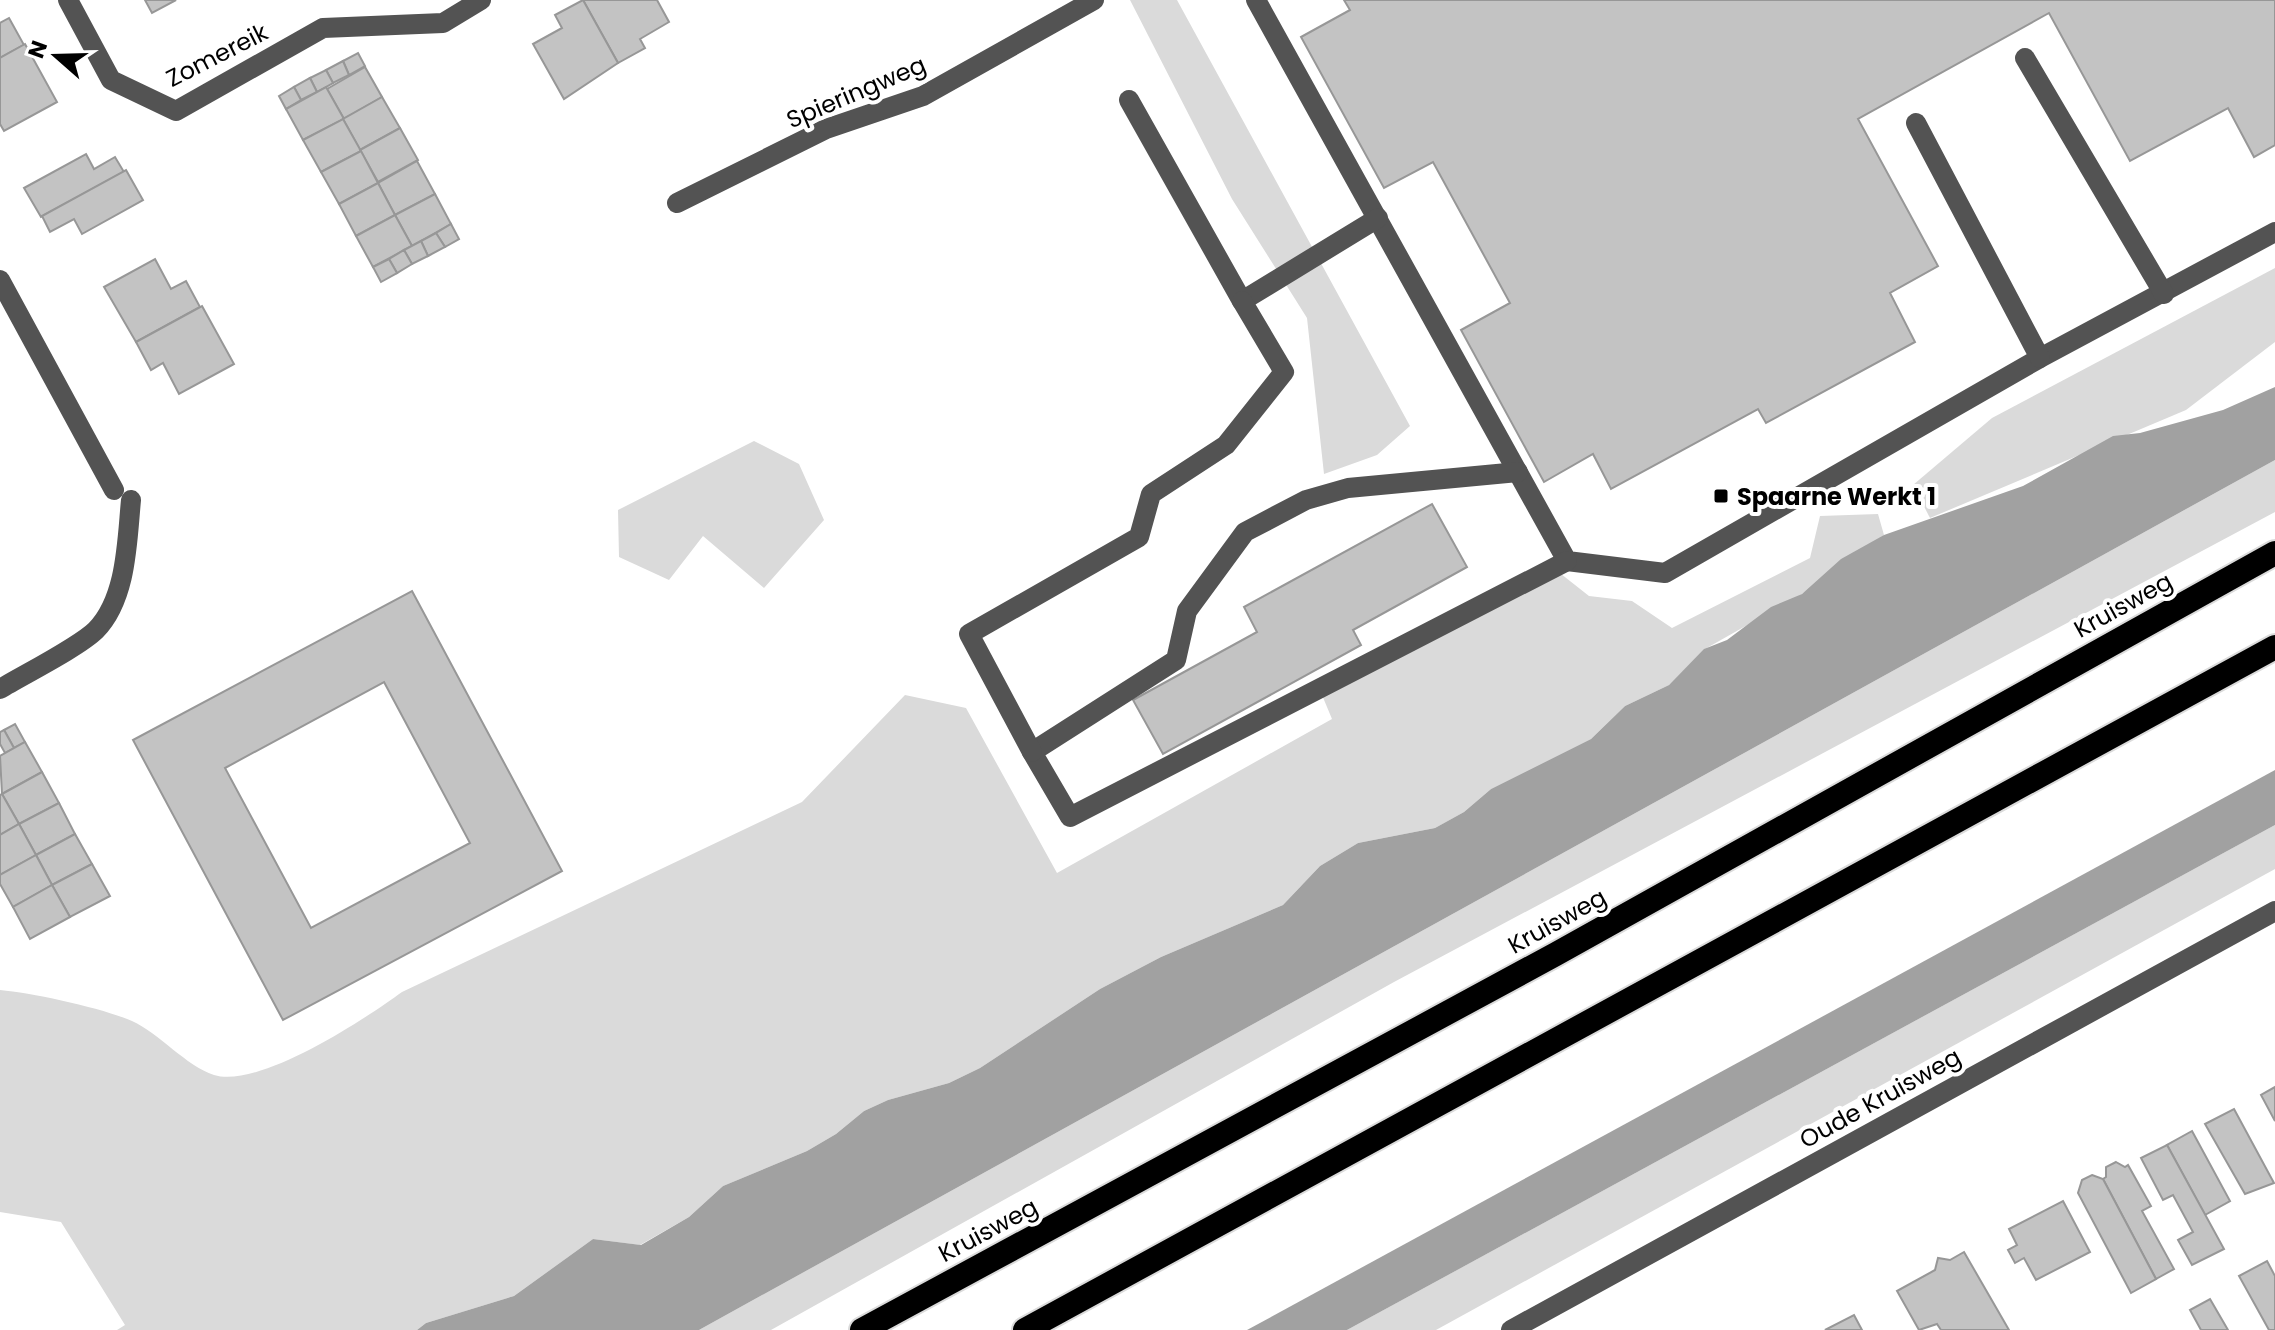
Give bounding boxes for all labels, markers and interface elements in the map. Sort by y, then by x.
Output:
street label: Zomereik [160,15,274,95]
north arrow [16,16,96,96]
text: N [20,36,55,62]
street label: Spieringweg [781,48,931,136]
place label: Spaarne Werkt 1 [1737,480,1936,513]
marker: Spaarne Werkt 1 [1712,487,1730,505]
street label: Kruisweg [2068,564,2178,646]
street label: Kruisweg [1502,880,1612,962]
street label: Oude Kruisweg [1793,1040,1967,1156]
street label: Kruisweg [933,1190,1043,1270]

